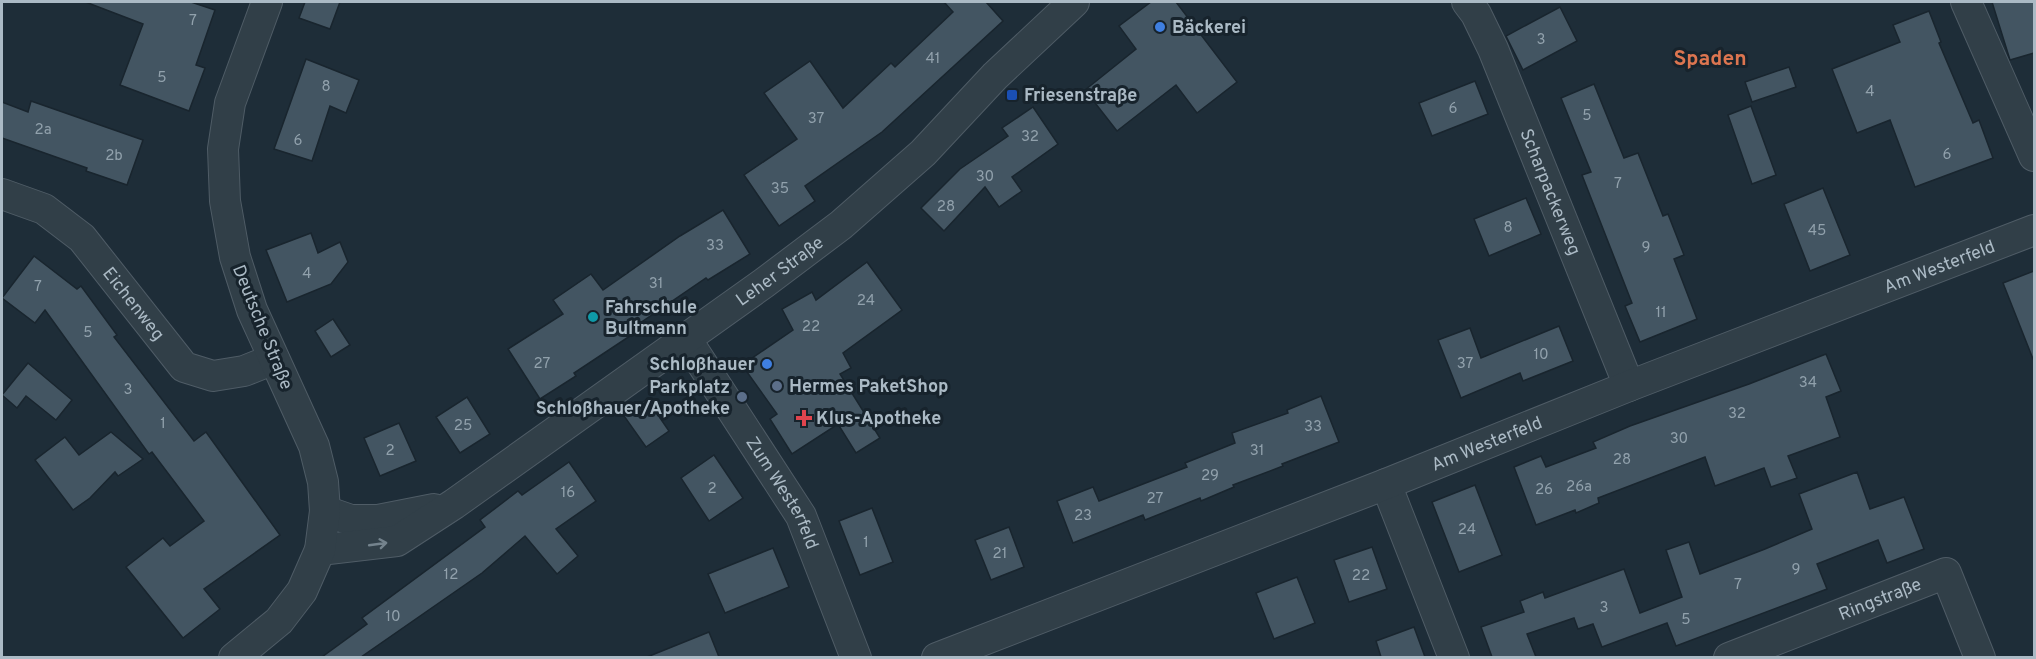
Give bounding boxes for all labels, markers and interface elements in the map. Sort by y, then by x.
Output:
house number: 7 [189,12,197,31]
place label: Bäckerei [1172,17,1246,40]
marker: Bäckerei [1153,20,1167,34]
house number: 3 [1536,31,1546,50]
district label: Spaden [1673,46,1747,73]
house number: 41 [926,50,940,69]
house number: 5 [157,69,167,88]
house number: 8 [321,78,331,97]
house number: 4 [1865,83,1875,102]
place label: Friesenstraße [1024,85,1137,108]
marker: Friesenstraße [1005,88,1019,102]
house number: 6 [1449,100,1458,119]
house number: 5 [1582,107,1592,126]
house number: 37 [808,110,825,129]
house number: 2a [34,121,52,140]
street label: Scharpackerweg [1513,126,1585,259]
house number: 32 [1021,128,1039,147]
house number: 6 [294,132,303,151]
house number: 6 [1943,146,1952,165]
house number: 2b [105,147,123,166]
house number: 30 [976,168,994,187]
house number: 7 [1614,175,1622,194]
house number: 35 [771,180,789,199]
house number: 28 [937,198,955,217]
house number: 8 [1503,219,1513,238]
house number: 45 [1808,222,1826,241]
street label: Leher Straße [732,232,829,312]
street label: Am Westerfeld [1881,236,1999,300]
house number: 33 [706,237,724,256]
house number: 9 [1642,239,1650,258]
street label: Deutsche Straße [226,262,297,393]
street label: Eichenweg [97,263,169,346]
house number: 4 [302,265,312,284]
house number: 31 [649,275,663,294]
house number: 7 [34,278,42,297]
house number: 24 [857,292,875,311]
place label: Fahrschule Bultmann [605,297,697,341]
house number: 11 [1655,304,1667,323]
marker: Fahrschule Bultmann [586,310,600,324]
house number: 22 [802,318,820,337]
house number: 5 [83,324,93,343]
house number: 10 [1533,346,1549,365]
place label: Schloßhauer [649,354,755,377]
house number: 27 [534,355,551,374]
house number: 37 [1457,355,1474,374]
marker: Schloßhauer [760,357,774,371]
house number: 34 [1799,374,1817,393]
place label: Hermes PaketShop [789,376,948,399]
place label: Parkplatz Schloßhauer/Apotheke [536,377,730,421]
marker: Hermes PaketShop [770,379,784,393]
house number: 3 [123,381,133,400]
marker: Parkplatz Schloßhauer/Apotheke [735,390,749,404]
house number: 32 [1728,405,1746,424]
place label: Klus-Apotheke [816,408,941,431]
marker: Klus-Apotheke [797,411,811,425]
street label: Am Westerfeld [1428,412,1546,477]
house number: 1 [160,415,166,434]
house number: 25 [454,417,472,436]
house number: 33 [1304,418,1322,437]
house number: 30 [1670,430,1688,449]
street label: Zum Westerfeld [740,433,823,553]
house number: 2 [385,442,395,461]
house number: 31 [1250,442,1264,461]
house number: 28 [1613,451,1631,470]
house number: 29 [1201,467,1219,486]
house number: 26a [1566,478,1592,497]
house number: 2 [707,480,717,499]
house number: 26 [1535,481,1553,500]
house number: 16 [561,484,575,503]
house number: 27 [1147,490,1164,509]
house number: 23 [1074,507,1092,526]
house number: 24 [1458,521,1476,540]
house number: 1 [863,534,869,553]
one-way arrow [367,538,387,549]
house number: 21 [993,545,1007,564]
house number: 9 [1792,561,1800,580]
house number: 12 [444,566,458,585]
house number: 22 [1352,567,1370,586]
street label: Ringstraße [1836,574,1925,627]
house number: 7 [1734,576,1742,595]
house number: 3 [1599,599,1609,618]
house number: 10 [385,608,401,627]
house number: 5 [1681,611,1691,630]

